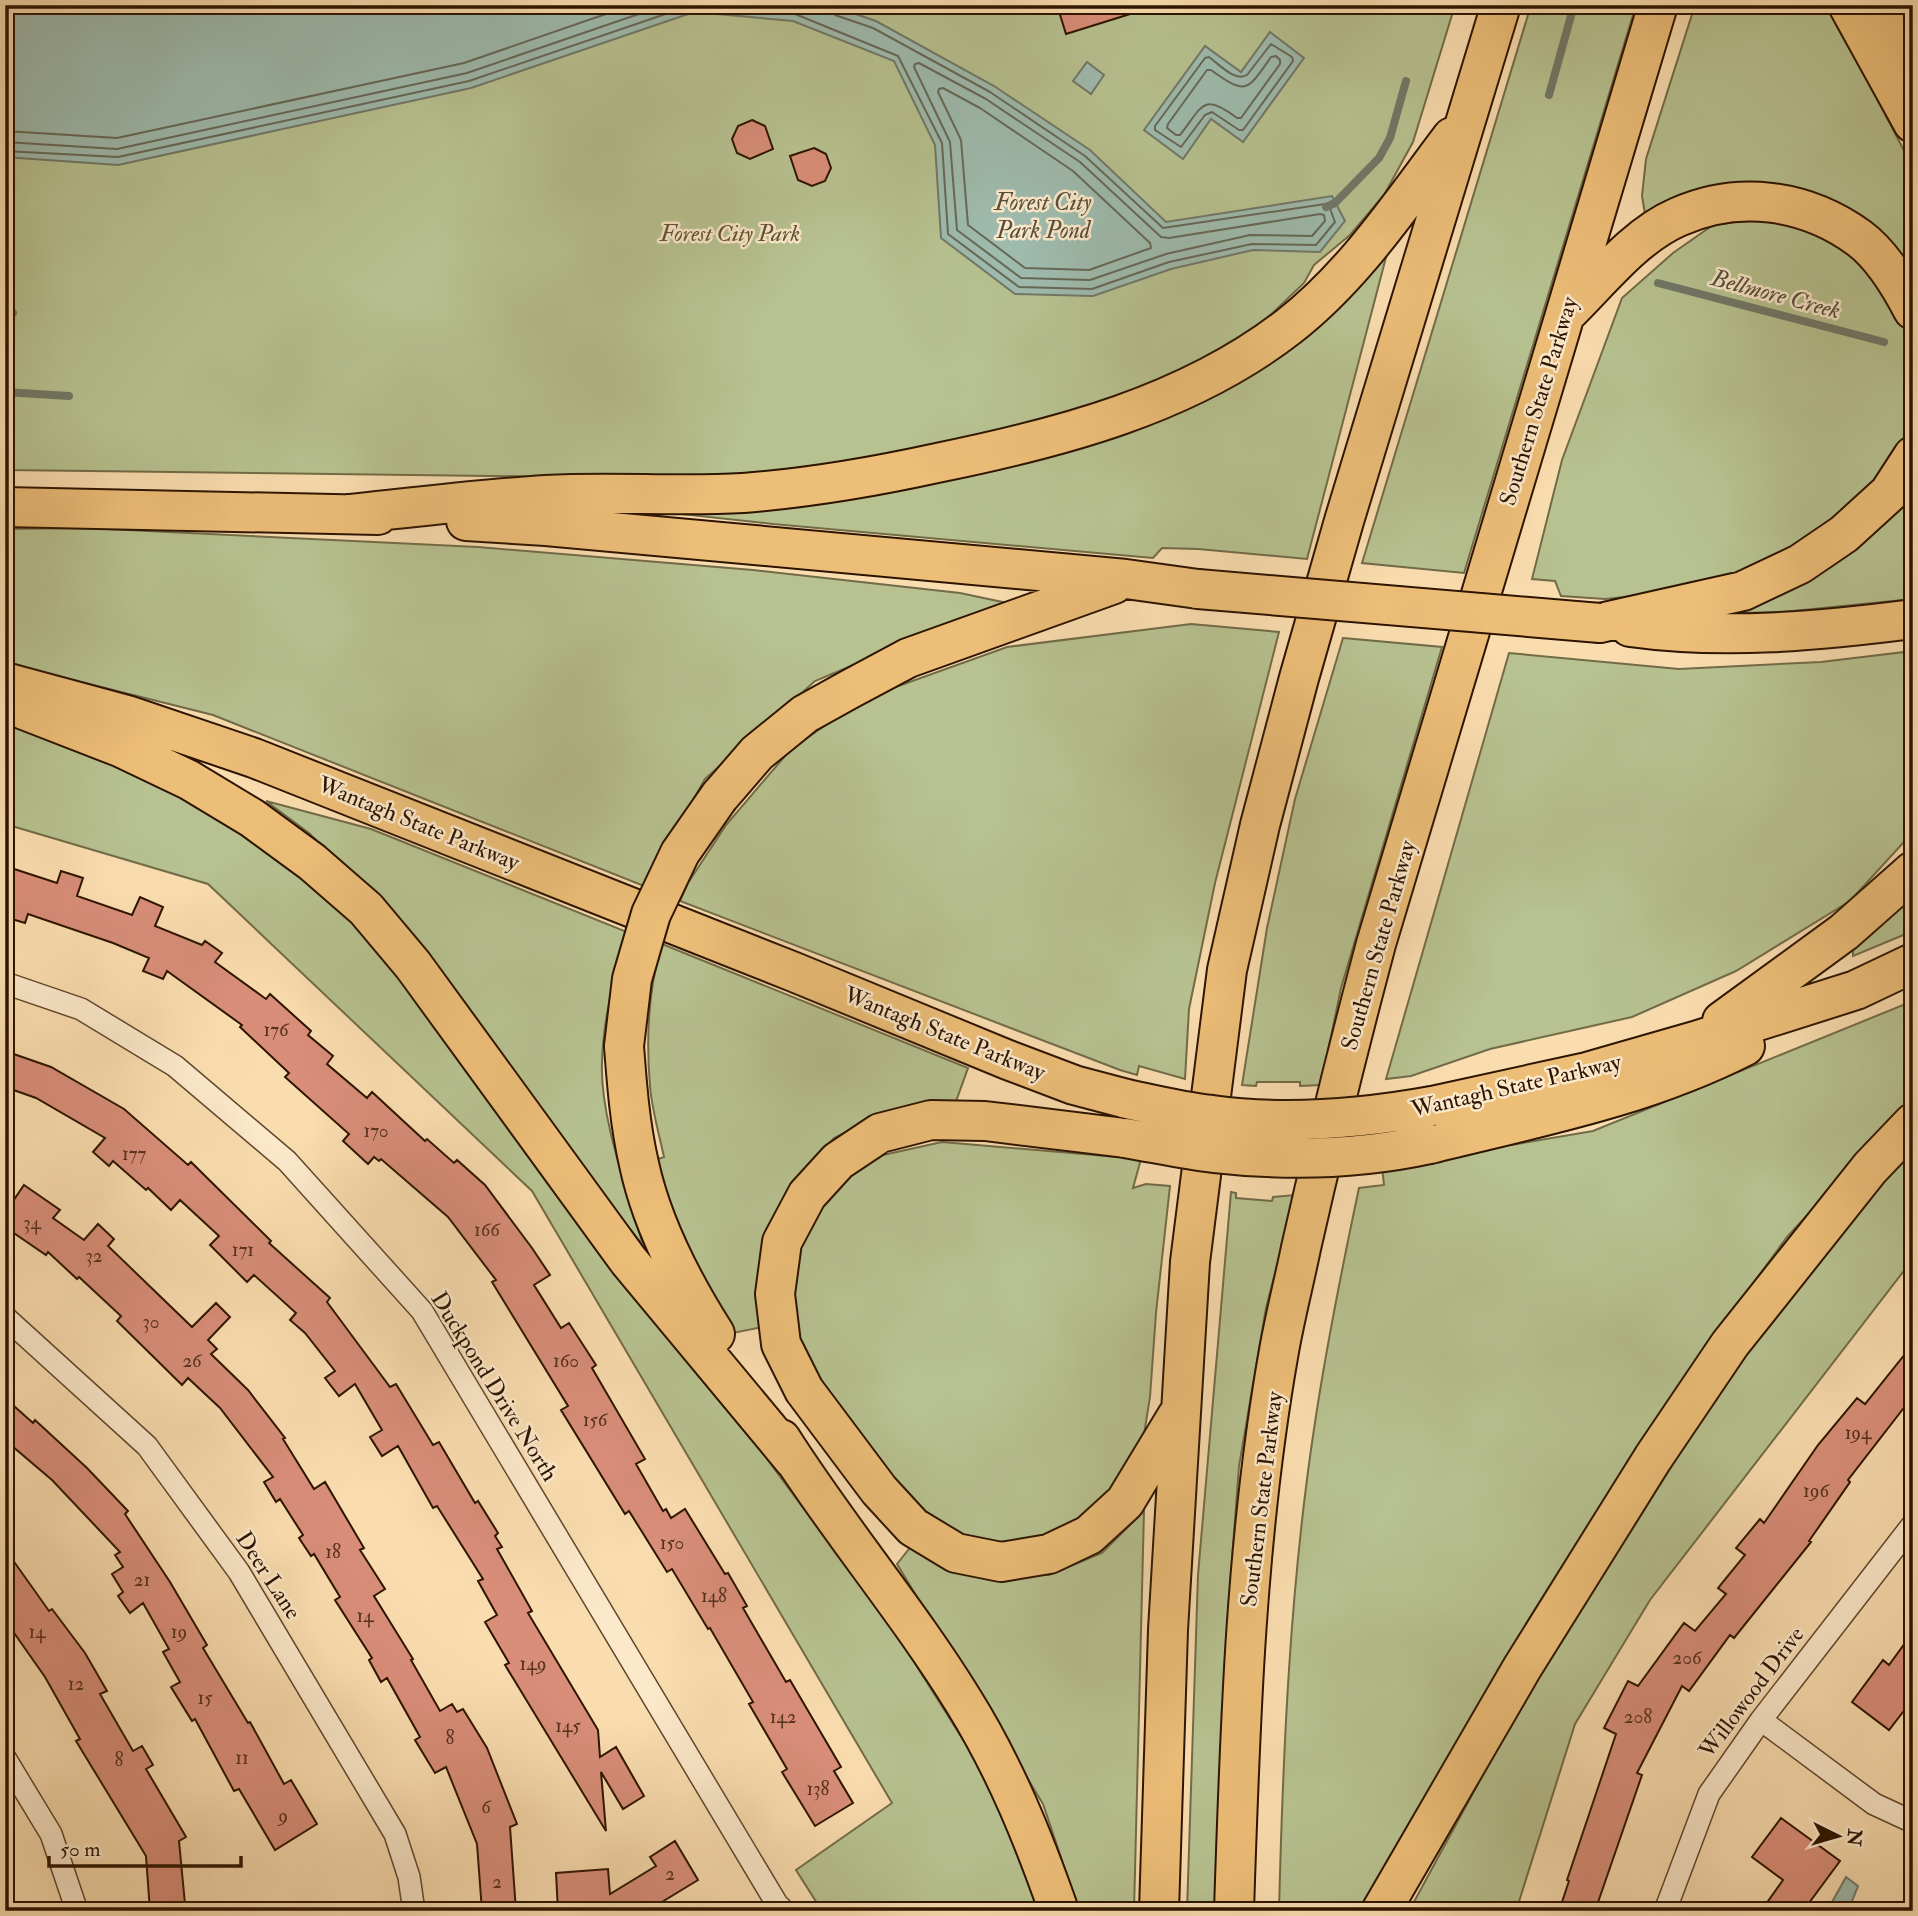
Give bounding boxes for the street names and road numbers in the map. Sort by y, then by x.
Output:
street label: Southern State Parkway [1493,292,1584,509]
street label: Wantagh State Parkway [313,769,524,877]
street label: Southern State Parkway [1335,836,1423,1053]
street label: Wantagh State Parkway [839,979,1050,1087]
street label: Wantagh State Parkway [1407,1047,1625,1124]
street label: Duckpond Drive North [424,1286,565,1487]
street label: Southern State Parkway [1234,1389,1289,1608]
street label: Deer Lane [229,1526,308,1625]
street label: Willowood Drive [1692,1621,1810,1765]

